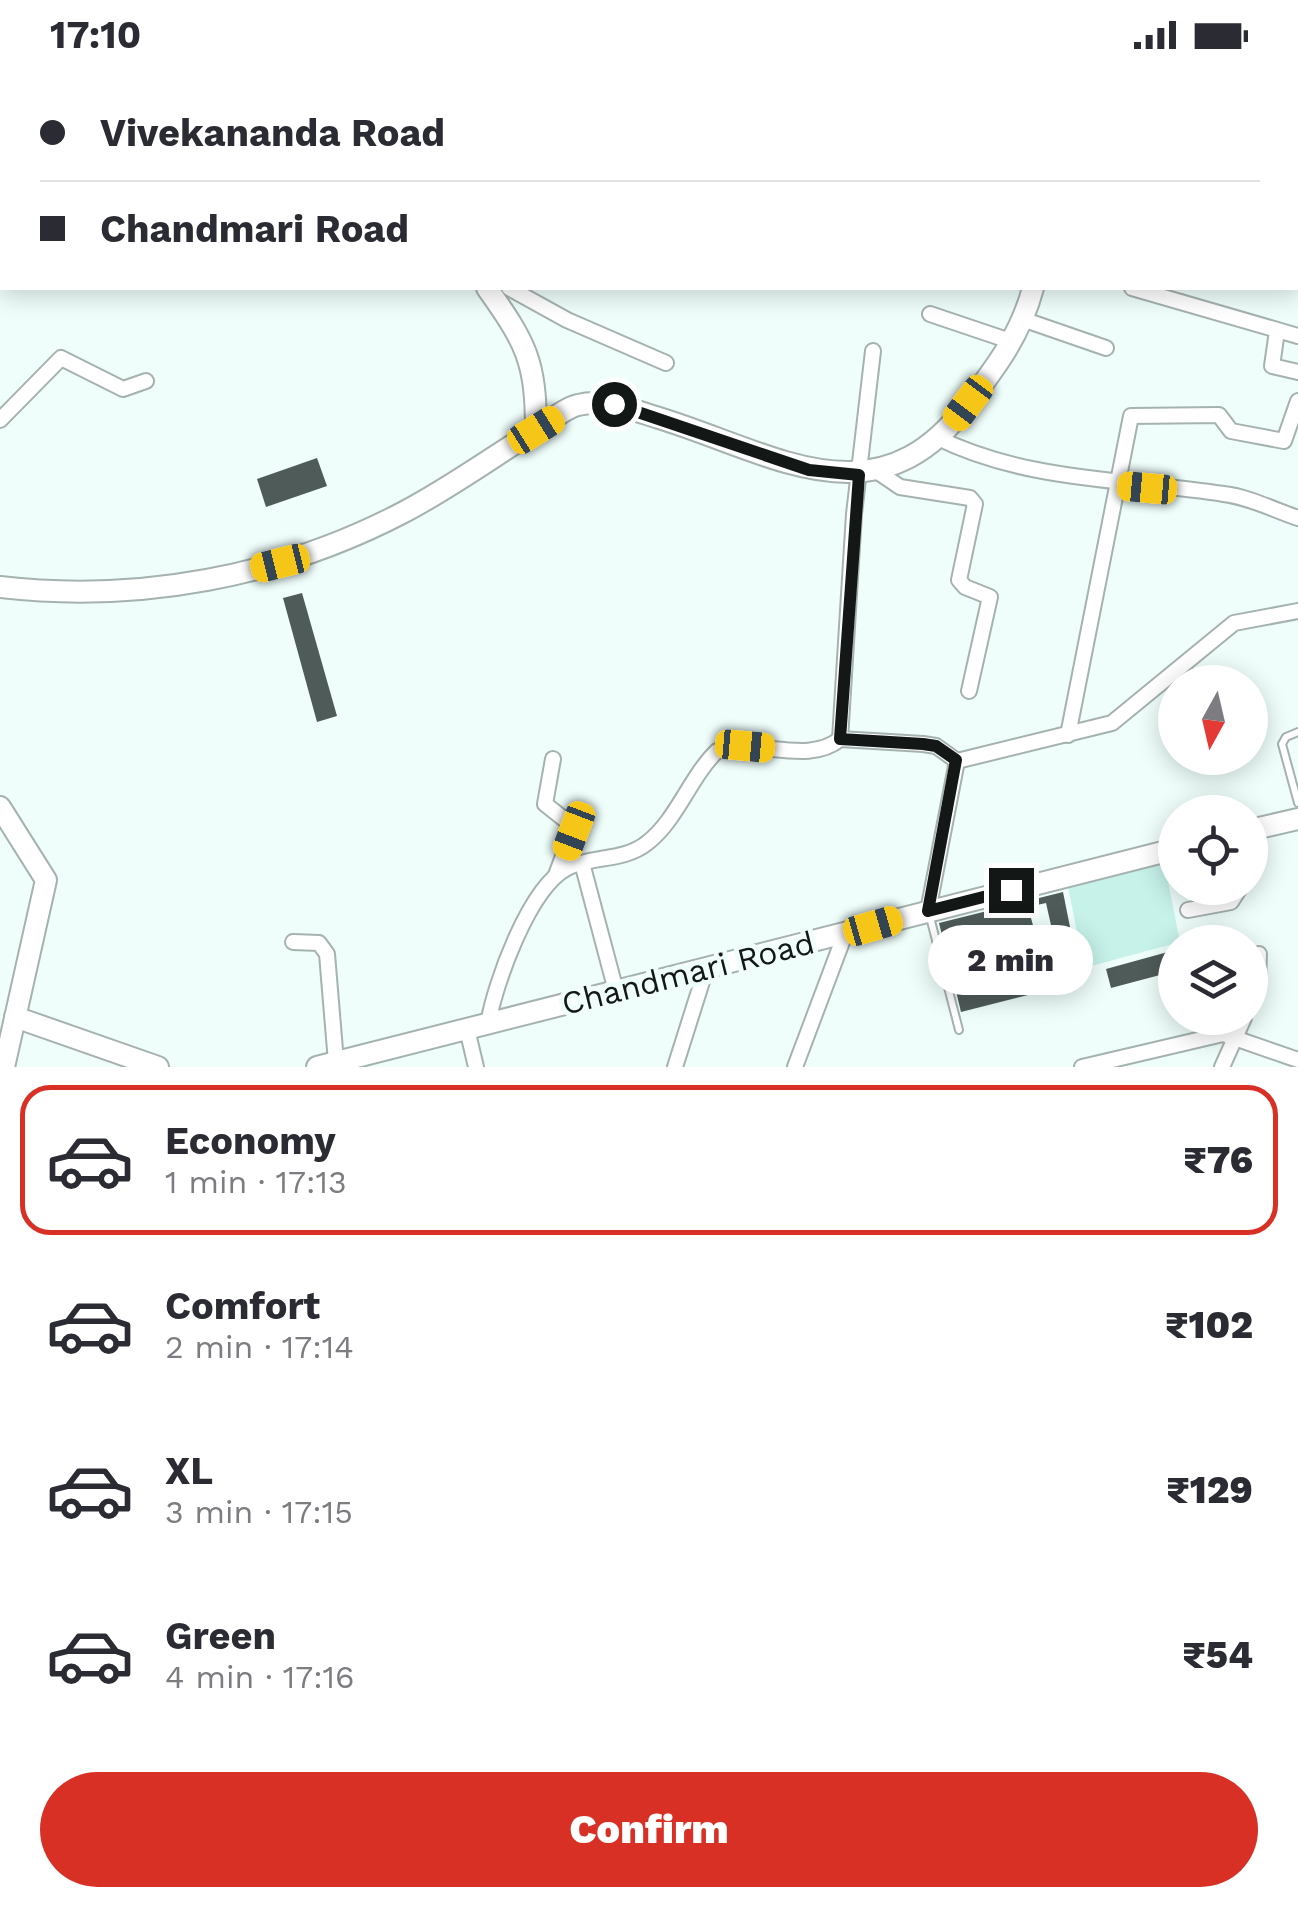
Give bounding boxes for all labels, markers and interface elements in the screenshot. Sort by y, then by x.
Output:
text: 17:10 [50,13,141,57]
text: Vivekananda Road [100,111,445,155]
text: Chandmari Road [100,207,409,251]
car [938,370,998,436]
route start [592,382,637,427]
car [503,401,569,459]
car [1116,470,1178,506]
car [247,541,313,585]
north arrow [1158,665,1268,775]
map controls [1158,665,1268,1035]
car [714,728,776,764]
button: locate [1158,795,1268,905]
car [549,798,599,864]
route end [989,868,1034,913]
car [840,903,906,949]
street label: Chandmari Road [558,923,818,1023]
callout: 2 min [928,925,1094,995]
button: layers [1158,925,1268,1035]
text: 2 min [967,941,1054,979]
icon: car [45,1115,135,1205]
text: Economy [165,1119,336,1163]
text: ₹76 [1183,1138,1253,1182]
text: 1 min · 17:13 [165,1163,347,1201]
icon: car [45,1280,135,1370]
text: Comfort [165,1284,320,1328]
text: ₹102 [1165,1303,1253,1347]
text: 2 min · 17:14 [165,1328,354,1366]
icon: car [45,1445,135,1535]
text: XL [165,1449,213,1493]
text: ₹129 [1166,1468,1253,1512]
text: 3 min · 17:15 [165,1493,353,1531]
icon: car [45,1610,135,1700]
text: Green [165,1614,276,1658]
text: ₹54 [1182,1633,1253,1677]
text: 4 min · 17:16 [165,1658,355,1696]
button: Confirm [40,1772,1258,1887]

